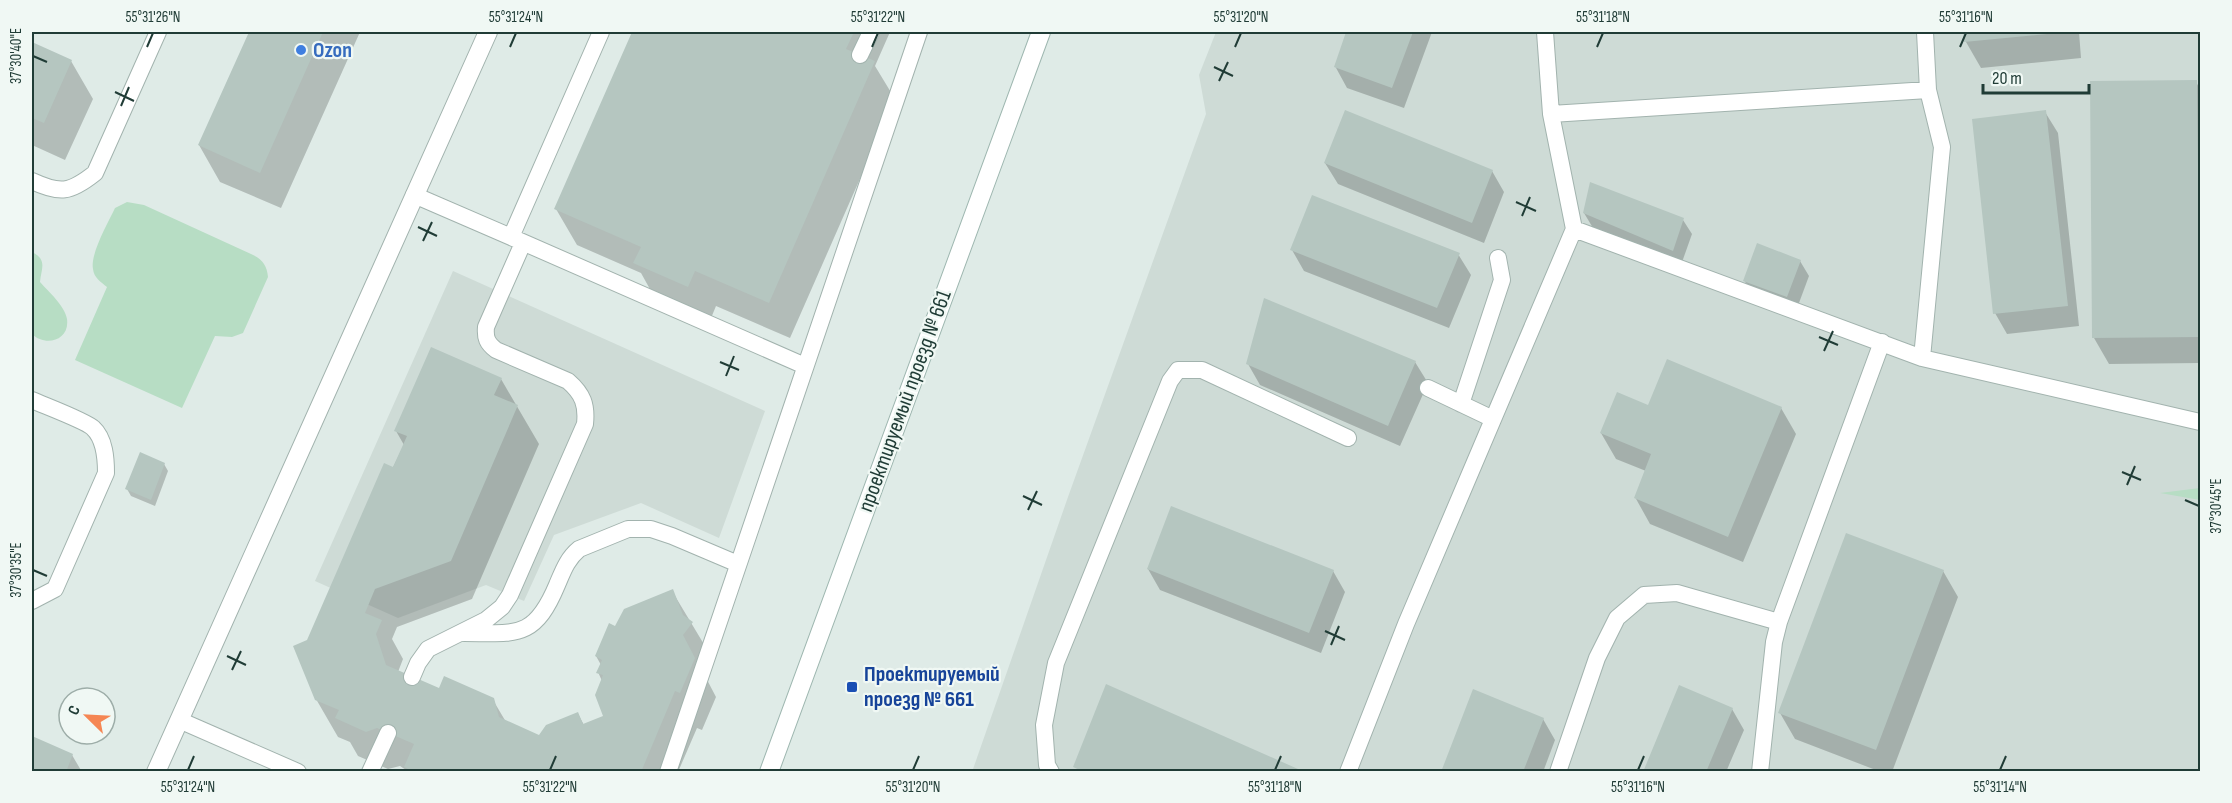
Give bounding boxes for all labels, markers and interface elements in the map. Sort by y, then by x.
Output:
text: 55°31'26"N [126,8,180,27]
text: 55°31'24"N [489,8,543,27]
text: 55°31'22"N [851,8,905,27]
text: 55°31'20"N [1214,8,1268,27]
text: 55°31'18"N [1576,8,1630,27]
text: 55°31'16"N [1939,8,1993,27]
text: 37°30'40"E [7,28,26,84]
place label: Ozon [313,37,352,64]
marker: Ozon [294,43,308,57]
scale bar [1983,57,2090,95]
text: 20 m [1992,68,2022,89]
street label: проектируемый проезд № 661 [852,286,958,516]
text: 37°30'45"E [2207,478,2226,534]
text: 37°30'35"E [7,542,26,598]
place label: Проектируемый проезд № 661 [864,661,1000,713]
marker: Проектируемый проезд № 661 [845,680,859,694]
north arrow [57,686,117,746]
text: С [64,703,85,718]
text: 55°31'24"N [161,778,215,797]
text: 55°31'22"N [523,778,577,797]
text: 55°31'20"N [886,778,940,797]
text: 55°31'18"N [1248,778,1302,797]
text: 55°31'16"N [1611,778,1665,797]
text: 55°31'14"N [1973,778,2027,797]

